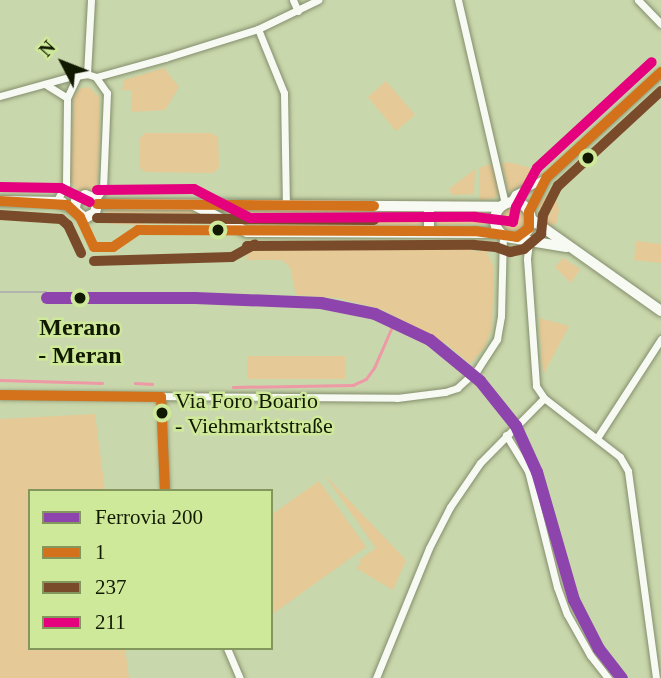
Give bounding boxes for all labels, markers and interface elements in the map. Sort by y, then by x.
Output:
north arrow [28,28,98,98]
text: N [35,36,59,61]
unlabelled marker [581,151,595,165]
unlabelled marker [211,223,225,237]
marker: Merano - Meran [68,286,92,310]
place label: Merano - Meran [38,314,122,370]
place label: Via Foro Boario - Viehmarktstraße [175,387,333,438]
marker: Via Foro Boario - Viehmarktstraße [155,406,169,420]
legend [28,489,273,650]
text: Ferrovia 200 [95,505,203,529]
text: 1 [95,540,106,564]
text: 237 [95,575,127,599]
text: 211 [95,610,126,634]

